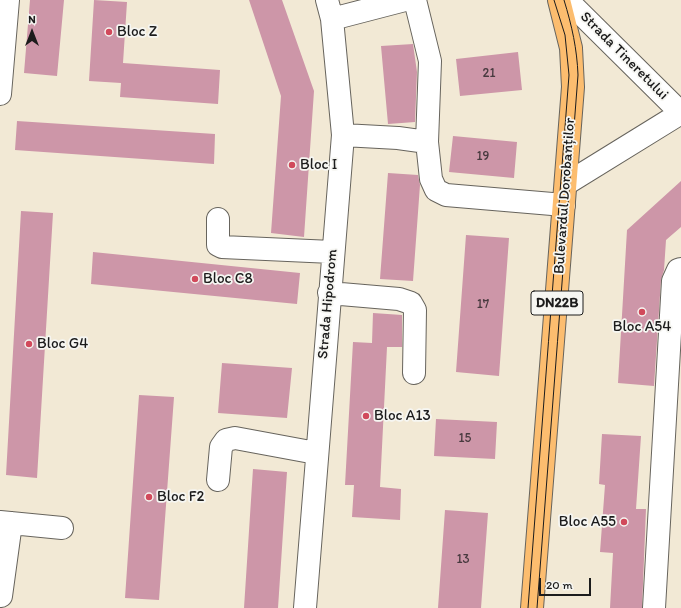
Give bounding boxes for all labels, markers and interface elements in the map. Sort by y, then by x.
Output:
street label: Strada Tineretului [576,8,672,104]
north arrow [12,12,52,52]
text: N [28,13,36,26]
place label: Bloc Z [117,23,157,41]
marker: Bloc Z [104,27,114,37]
house number: 21 [483,66,495,82]
street label: Bulevardul Dorobanților [551,117,579,275]
house number: 19 [477,149,489,165]
place label: Bloc I [300,156,337,174]
marker: Bloc I [287,160,297,170]
street label: Strada Hipodrom [314,248,342,360]
place label: Bloc C8 [203,270,253,288]
marker: Bloc C8 [190,274,200,284]
road number: DN22B [531,291,583,315]
house number: 17 [477,297,489,313]
marker: Bloc A54 [637,307,647,317]
place label: Bloc A54 [613,318,671,336]
place label: Bloc G4 [37,335,88,353]
marker: Bloc G4 [24,339,34,349]
place label: Bloc A13 [374,407,431,425]
marker: Bloc A13 [361,411,371,421]
house number: 15 [459,431,471,447]
place label: Bloc F2 [157,488,204,506]
marker: Bloc F2 [144,492,154,502]
place label: Bloc A55 [559,513,616,531]
marker: Bloc A55 [619,517,629,527]
house number: 13 [456,552,470,568]
scale bar [541,570,593,596]
text: 20 m [546,578,573,592]

